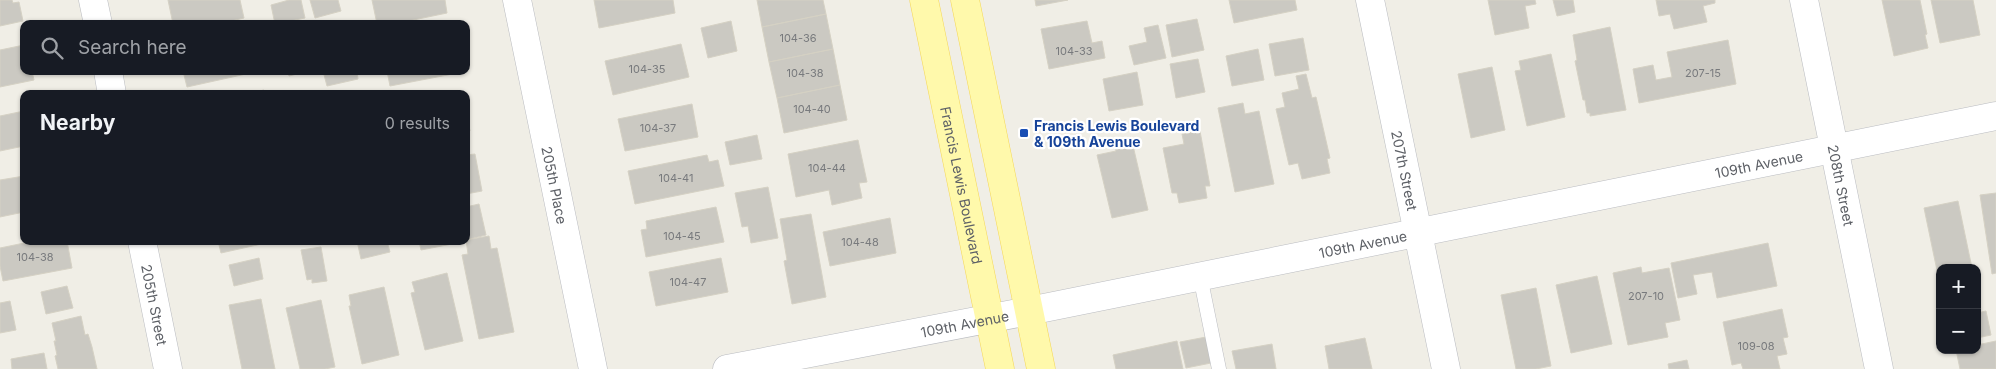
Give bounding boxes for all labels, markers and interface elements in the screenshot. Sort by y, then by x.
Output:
search box [20,20,470,75]
house number: 104-36 [779,31,817,45]
icon: search [38,34,66,62]
text: Search here [78,36,187,59]
house number: 104-33 [1055,44,1093,58]
house number: 104-35 [629,62,666,76]
house number: 104-38 [786,66,824,80]
house number: 207-15 [1685,66,1721,80]
house number: 104-40 [793,102,831,116]
street label: Francis Lewis Boulevard [938,105,987,265]
text: Nearby [40,110,115,135]
text: 0 results [385,113,450,133]
place label: Francis Lewis Boulevard & 109th Avenue [1034,117,1199,150]
house number: 104-37 [640,121,676,135]
marker: Francis Lewis Boulevard & 109th Avenue [1018,127,1030,139]
street label: 207th Street [1389,129,1422,212]
street label: 208th Street [1825,143,1858,228]
street label: 205th Place [539,145,571,226]
street label: 109th Avenue [1713,147,1804,181]
house number: 104-44 [808,161,846,175]
house number: 104-41 [659,171,693,185]
street label: 109th Avenue [1317,227,1408,261]
house number: 104-45 [663,229,701,243]
house number: 104-48 [841,235,879,249]
house number: 104-38 [16,250,54,264]
street label: 205th Street [138,263,172,347]
map controls [1936,264,1981,354]
button: + [1936,264,1981,309]
house number: 104-47 [670,275,706,289]
house number: 207-10 [1628,289,1664,303]
street label: 109th Avenue [919,307,1010,340]
button: − [1936,309,1981,354]
house number: 109-08 [1737,339,1775,353]

